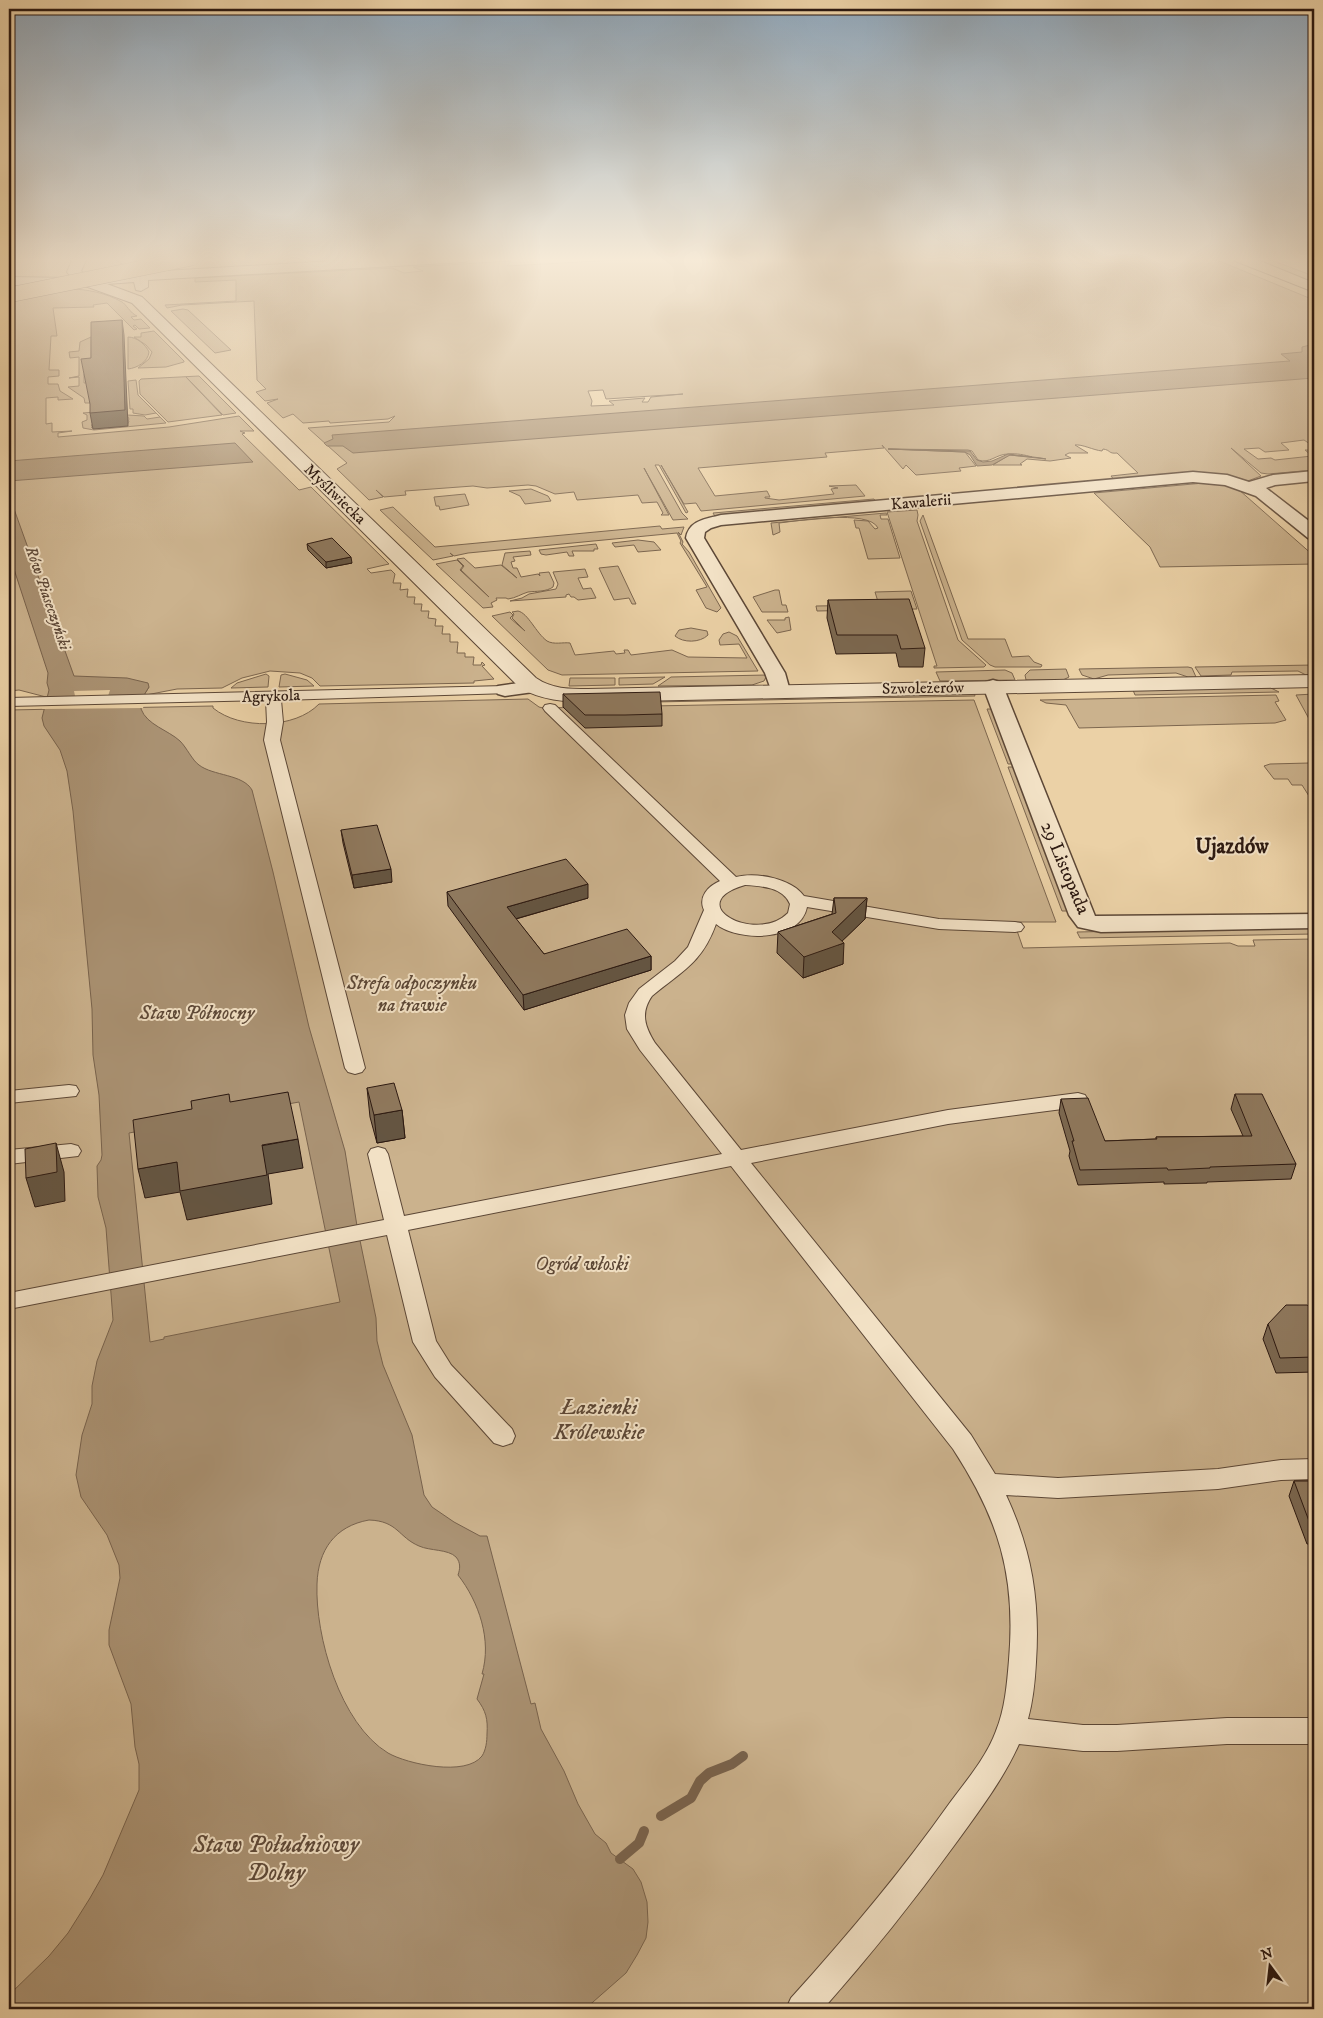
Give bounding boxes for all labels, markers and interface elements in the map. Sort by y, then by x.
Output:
street label: Myśliwiecka [300,459,370,529]
street label: Kawalerii [890,489,952,515]
water label: Rów Piaseczyński [21,542,75,653]
street label: Szwoleżerów [882,677,965,699]
street label: Agrykola [241,685,301,707]
street label: 29 Listopada [1035,818,1095,918]
district label: Ujazdów [1195,834,1269,861]
park label: Strefa odpoczynku na trawie [346,972,478,1017]
water label: Staw Północny [139,1001,256,1026]
park label: Ogród włoski [535,1253,630,1276]
park label: Łazienki Królewskie [553,1394,645,1446]
water label: Staw Południowy Dolny [192,1830,361,1888]
north arrow [1246,1940,1296,1990]
text: N [1259,1944,1275,1965]

